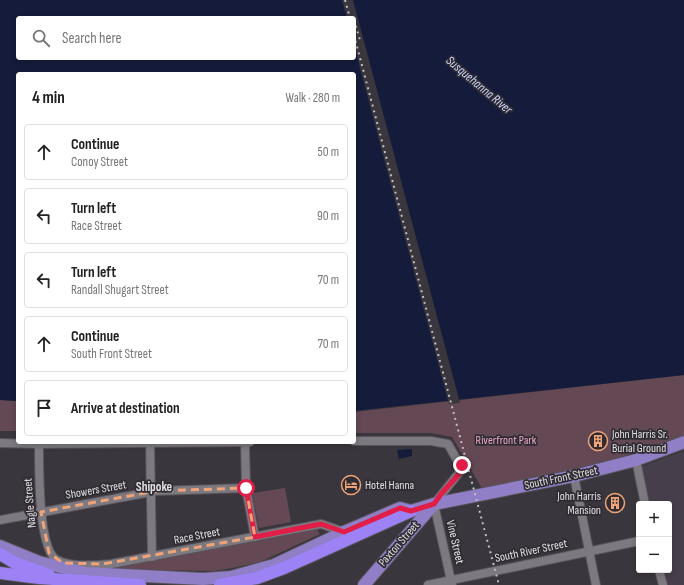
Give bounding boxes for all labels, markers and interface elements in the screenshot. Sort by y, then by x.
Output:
search box [16,16,356,60]
icon: search [30,27,52,49]
text: Search here [62,29,122,48]
water label: Susquehanna River [443,53,516,118]
text: 4 min [32,88,65,108]
text: Walk · 280 m [286,90,340,106]
text: Continue [71,135,120,154]
icon: ahead [33,141,55,163]
text: 50 m [318,144,339,160]
text: Conoy Street [71,154,128,170]
text: Turn left [71,199,116,218]
icon: left [33,205,55,227]
text: 90 m [317,208,339,224]
text: Race Street [71,218,122,234]
text: Turn left [71,263,116,282]
icon: left [33,269,55,291]
text: 70 m [318,272,339,288]
text: Randall Shugart Street [71,282,169,298]
text: Continue [71,327,120,346]
icon: ahead [33,333,55,355]
text: 70 m [318,336,339,352]
text: South Front Street [71,346,152,362]
icon: arrive [33,397,55,419]
text: Arrive at destination [71,399,180,418]
place label: John Harris Sr. Burial Ground [611,427,668,456]
building icon: John Harris Sr. Burial Ground [587,430,609,452]
park label: Riverfront Park [476,433,537,448]
route end [453,456,471,474]
street label: South Front Street [523,463,599,493]
hotel icon: Hotel Hanna [340,474,362,496]
street label: Nagle Street [20,477,40,528]
street label: Showers Street [64,477,128,503]
place label: Hotel Hanna [365,478,415,493]
district label: Shipoke [136,479,173,495]
route start [237,479,255,497]
place label: John Harris Mansion [556,489,601,518]
building icon: John Harris Mansion [604,492,626,514]
map controls [636,501,672,573]
button: + [636,501,672,537]
street label: Paxton Street [375,518,423,570]
street label: Vine Street [443,518,467,566]
street label: Race Street [173,524,222,548]
street label: South River Street [493,536,569,566]
button: − [636,537,672,573]

